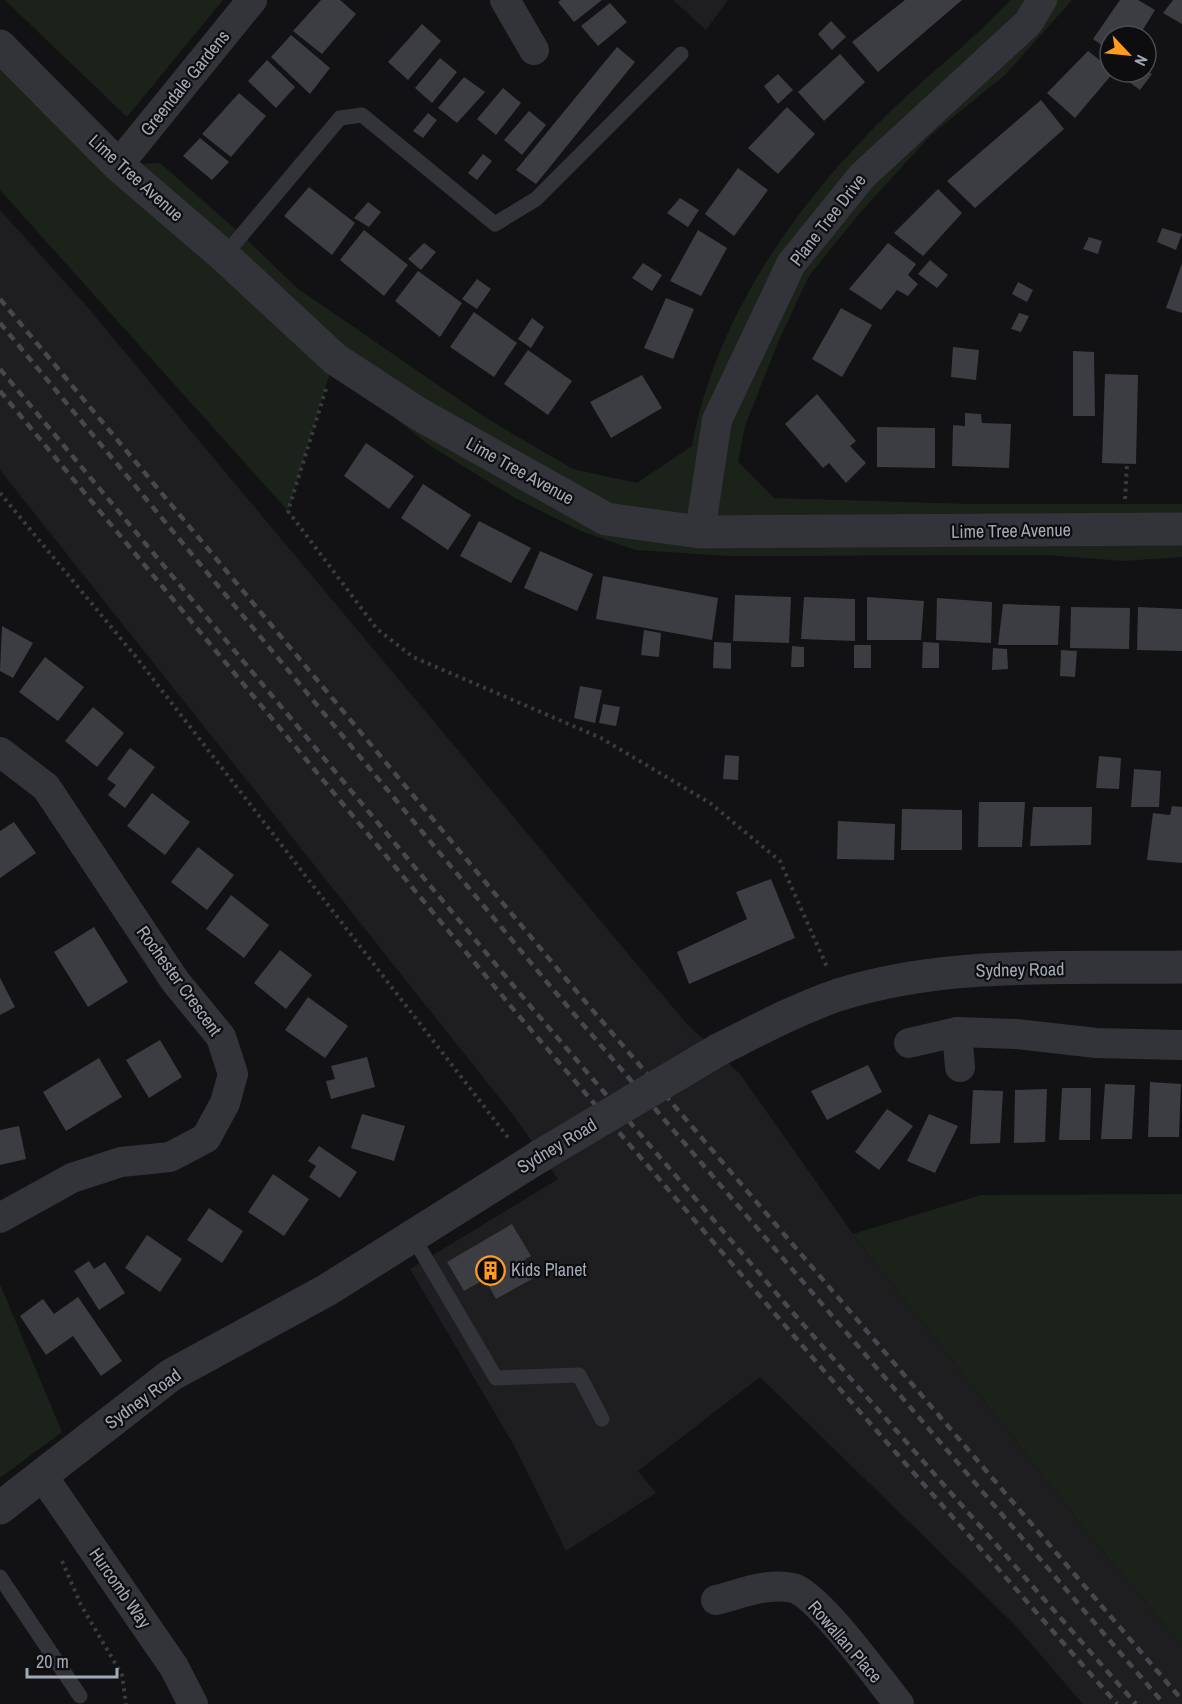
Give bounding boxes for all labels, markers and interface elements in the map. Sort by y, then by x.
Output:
street label: Greendale Gardens [134,24,235,141]
north arrow [1098,24,1158,84]
text: N [1130,51,1153,70]
street label: Lime Tree Avenue [84,128,189,227]
street label: Plane Tree Drive [784,168,872,271]
street label: Lime Tree Avenue [462,431,579,510]
street label: Lime Tree Avenue [951,517,1071,544]
street label: Rochester Crescent [131,921,228,1041]
street label: Sydney Road [975,956,1065,983]
street label: Sydney Road [512,1112,601,1179]
building icon: Kids Planet [474,1254,506,1286]
place label: Kids Planet [511,1257,587,1282]
street label: Sydney Road [100,1362,186,1435]
street label: Hurcomb Way [84,1542,158,1633]
street label: Rowallan Place [803,1595,888,1688]
scale bar [27,1641,117,1679]
text: 20 m [36,1649,69,1674]

